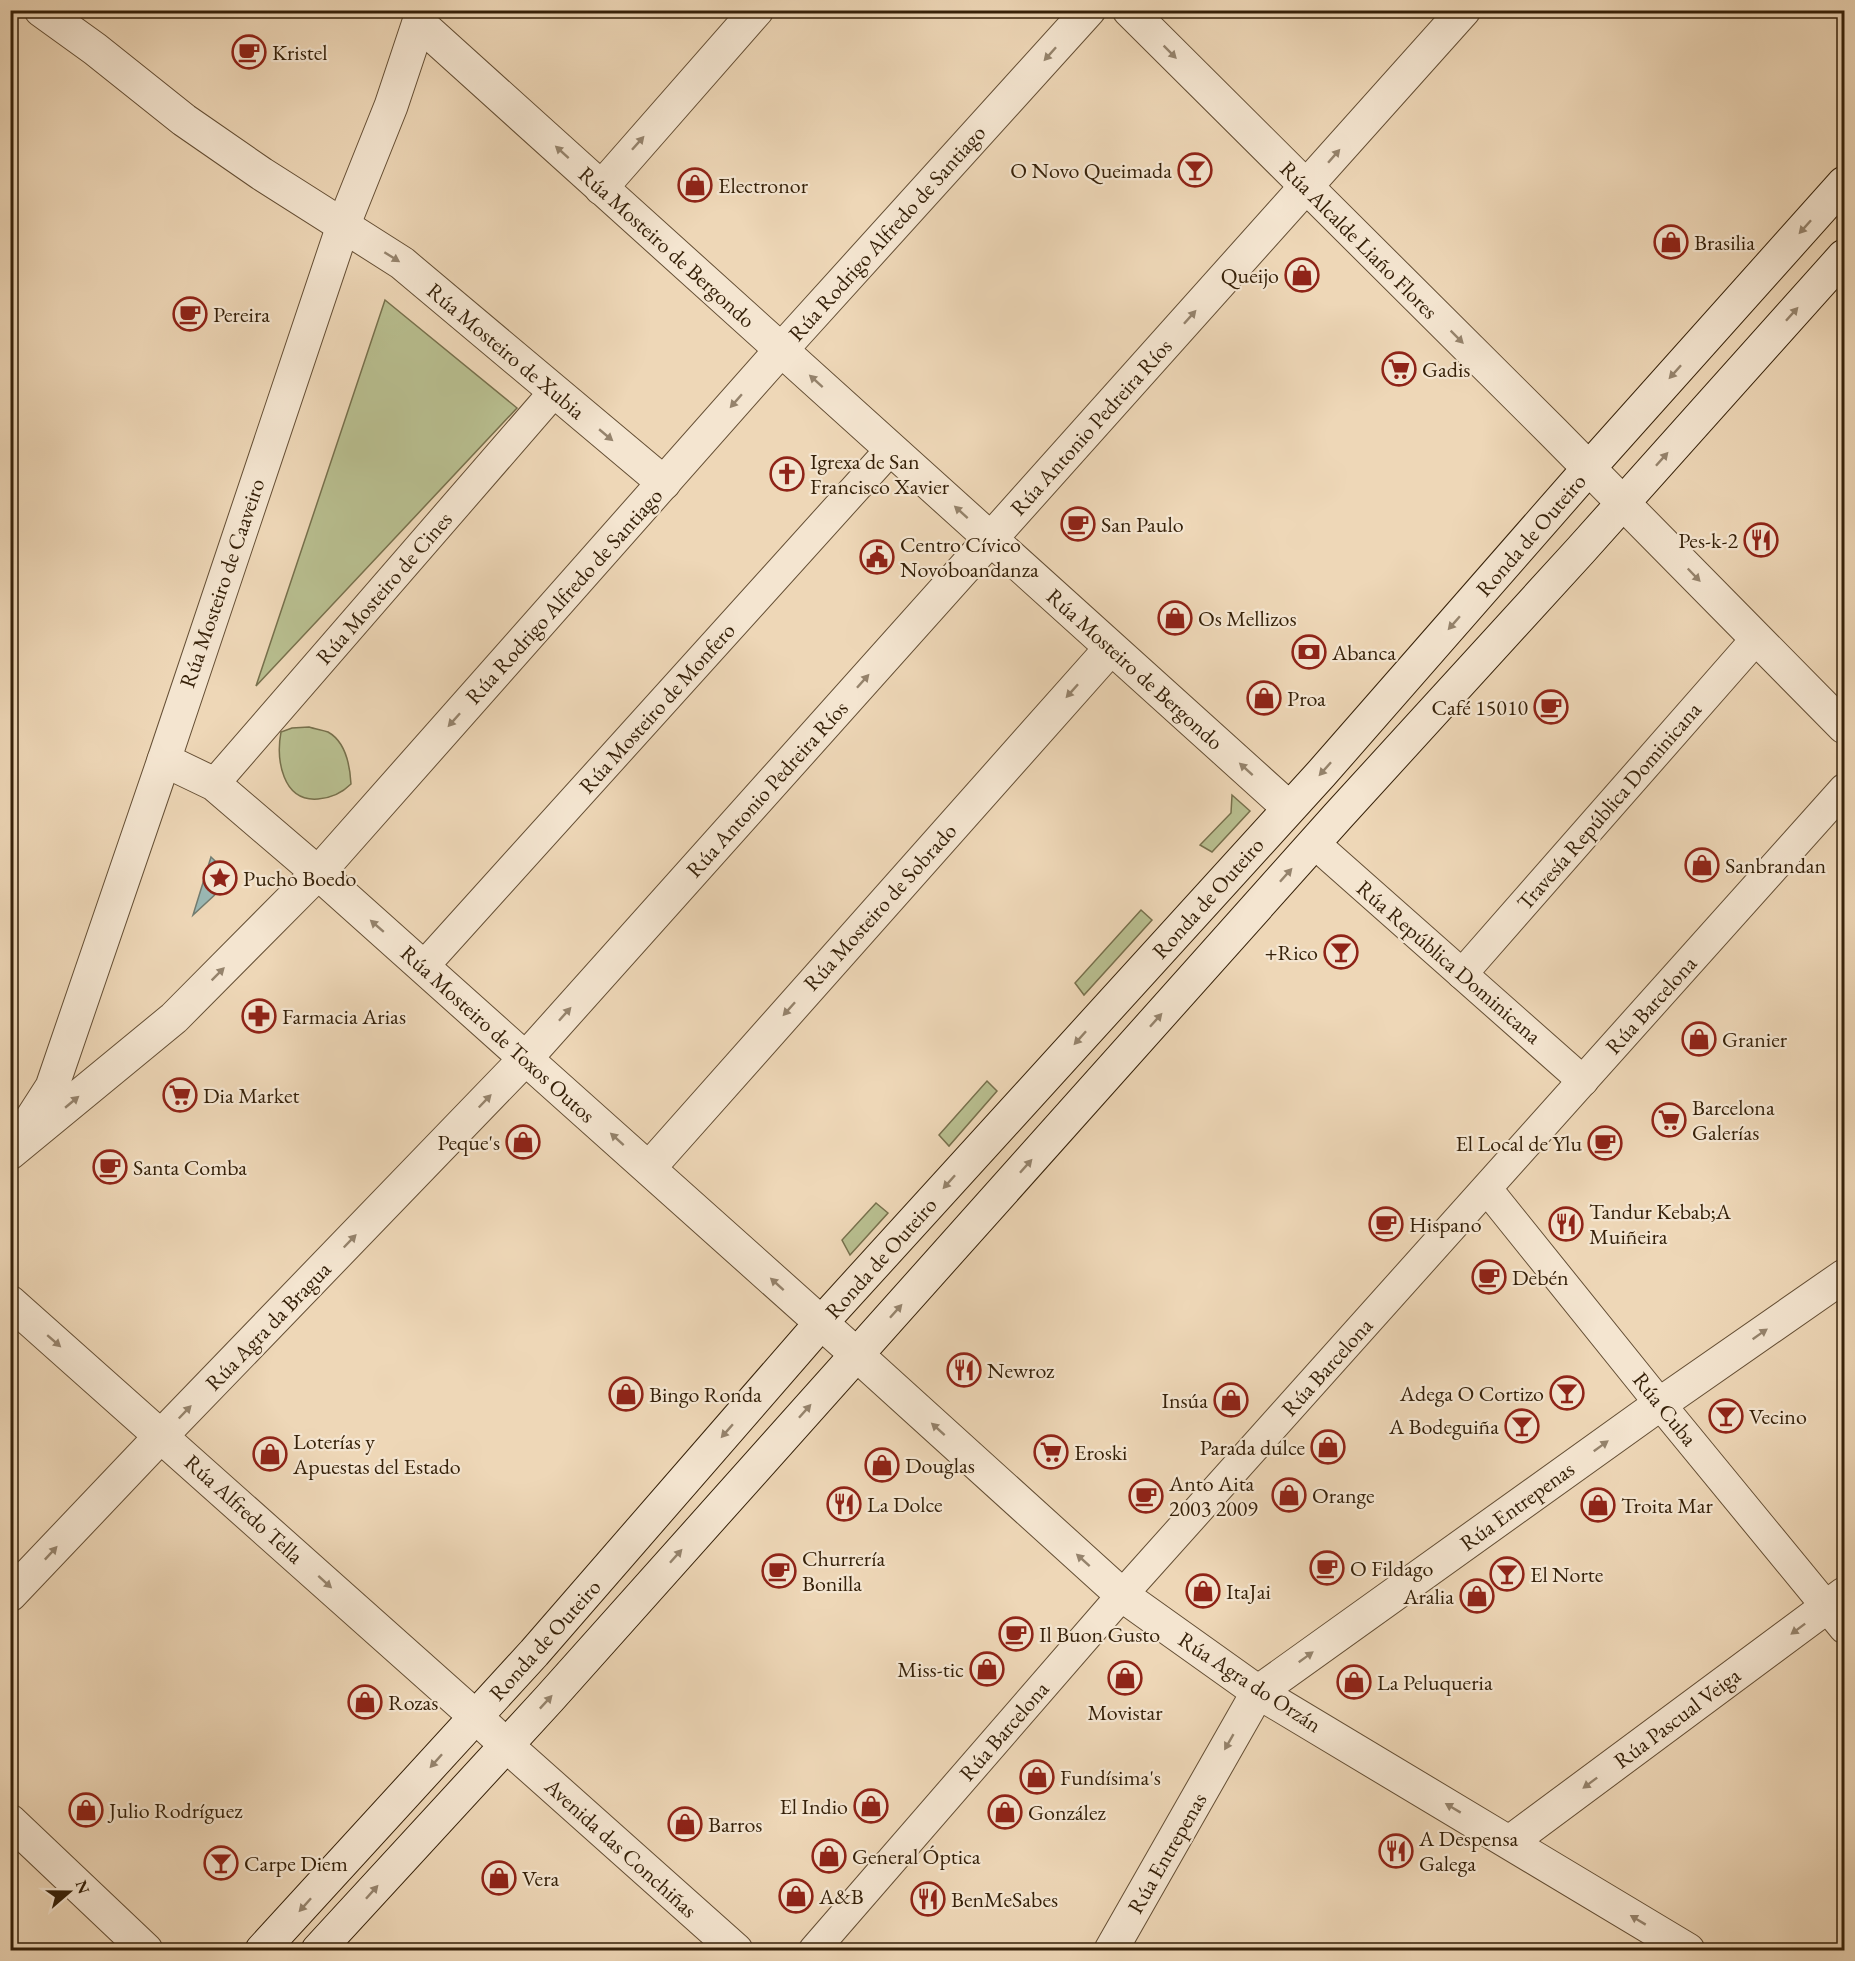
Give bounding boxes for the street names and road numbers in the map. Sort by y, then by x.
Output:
street label: Rúa Rodrigo Alfredo de Santiago [782,119,992,347]
street label: Rúa Alcalde Liaño Flores [1274,155,1444,325]
street label: Rúa Mosteiro de Bergondo [572,160,762,334]
street label: Rúa Mosteiro de Xubia [421,276,591,426]
street label: Rúa Antonio Pedreira Ríos [1004,332,1178,522]
street label: Ronda de Outeiro [1469,467,1593,603]
street label: Rúa Mosteiro de Caaveiro [173,474,271,691]
street label: Rúa Rodrigo Alfredo de Santiago [459,482,669,710]
street label: Rúa Mosteiro de Cines [309,505,459,671]
street label: Rúa Mosteiro de Bergondo [1040,582,1230,756]
street label: Rúa Mosteiro de Monfero [572,616,742,800]
street label: Rúa Antonio Pedreira Ríos [680,694,854,884]
street label: Travesía República Dominicana [1510,696,1708,916]
street label: Rúa Mosteiro de Sobrado [797,817,963,997]
street label: Ronda de Outeiro [1146,831,1270,965]
street label: Rúa República Dominicana [1350,874,1548,1051]
street label: Rúa Mosteiro de Toxos Outos [394,939,602,1129]
street label: Rúa Barcelona [1599,949,1703,1060]
street label: Ronda de Outeiro [819,1191,943,1325]
street label: Rúa Agra da Bragua [199,1255,337,1397]
street label: Rúa Barcelona [1275,1311,1379,1422]
street label: Rúa Cuba [1626,1366,1704,1452]
street label: Rúa Alfredo Tella [178,1448,310,1570]
street label: Rúa Entrepenas [1454,1455,1580,1557]
street label: Ronda de Outeiro [483,1573,607,1707]
street label: Rúa Agra do Orzán [1173,1625,1327,1739]
street label: Rúa Pascual Veiga [1608,1661,1746,1775]
street label: Rúa Barcelona [953,1675,1055,1787]
street label: Avenida das Conchiñas [538,1771,703,1924]
street label: Rúa Entrepenas [1121,1787,1213,1919]

